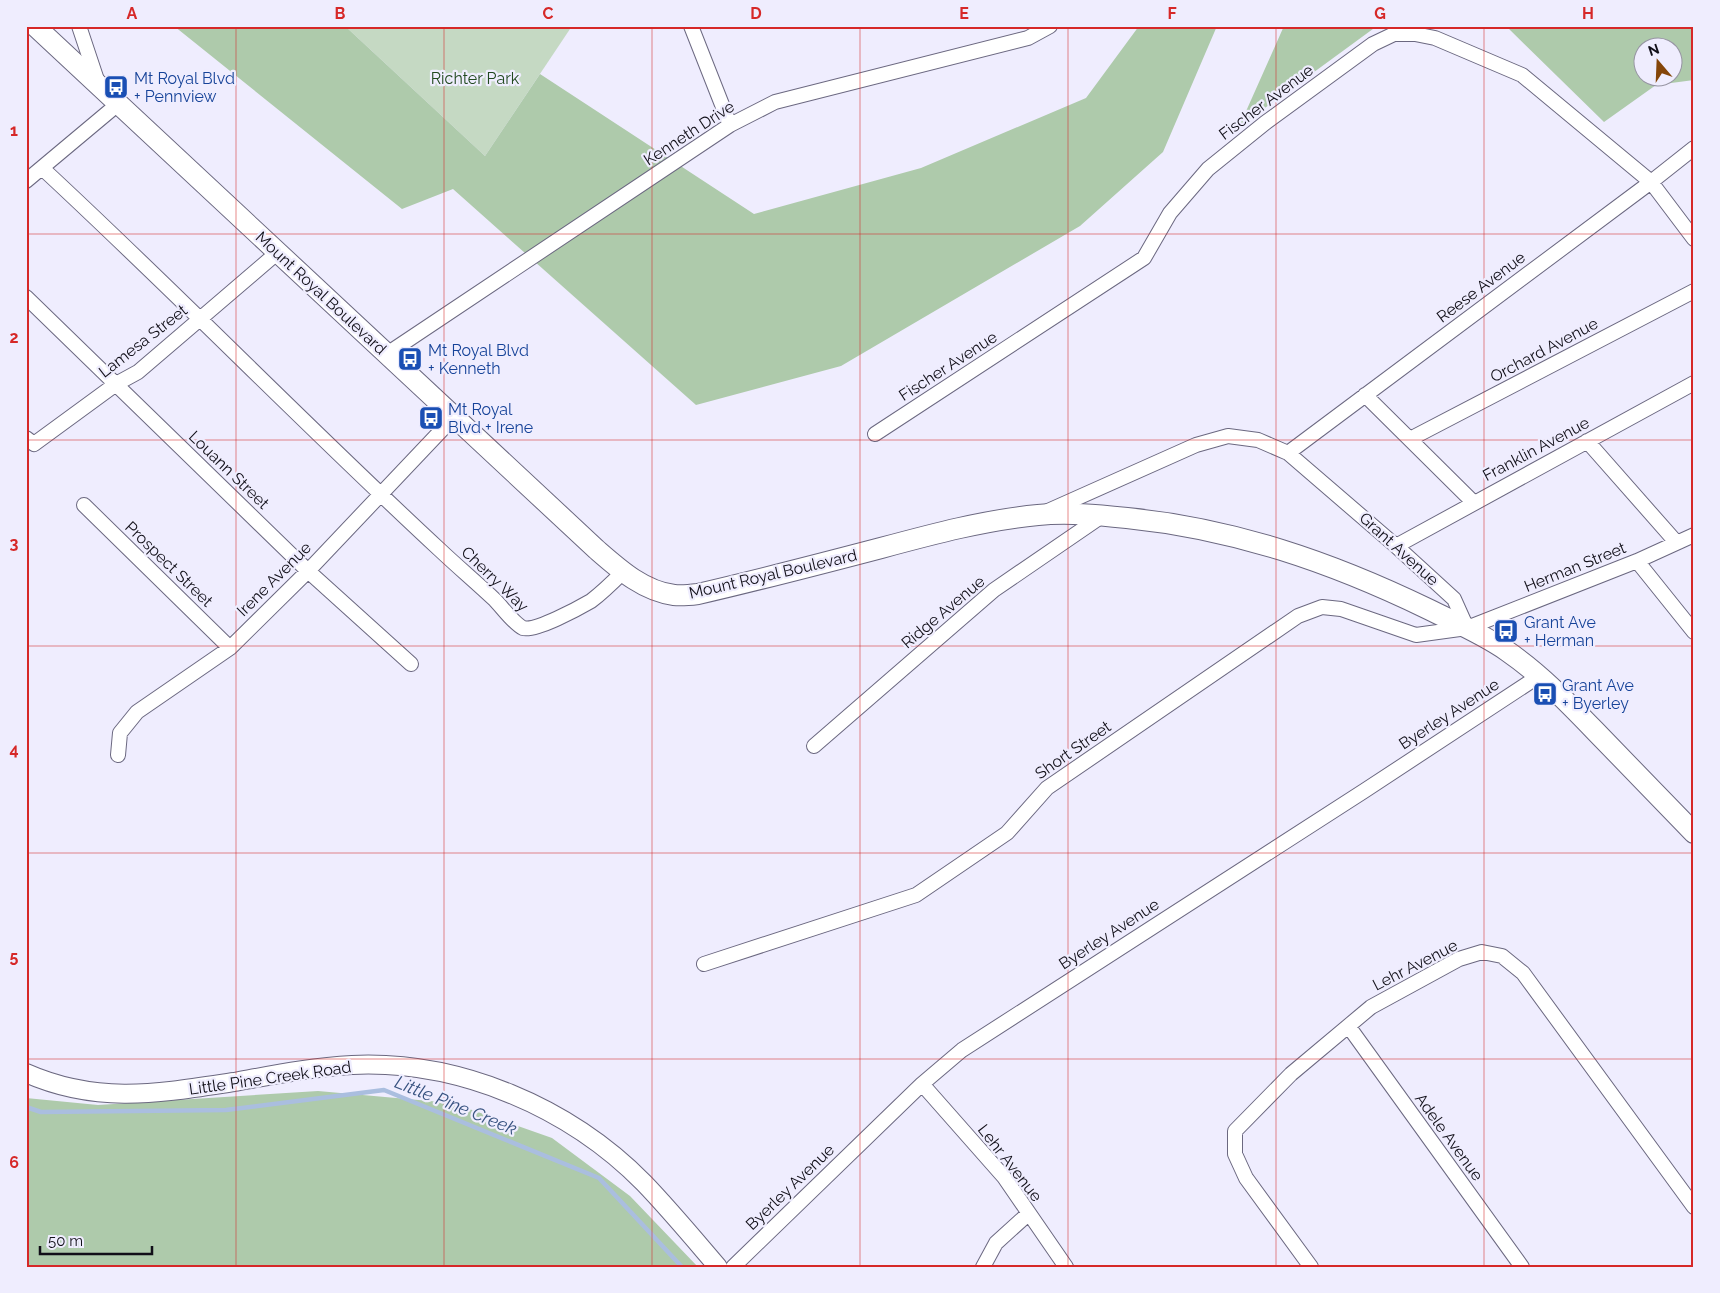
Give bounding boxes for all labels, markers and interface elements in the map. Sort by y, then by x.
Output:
text: A [127,4,138,23]
text: B [335,4,346,23]
text: C [543,4,554,23]
text: D [750,4,762,23]
text: E [959,4,969,23]
text: F [1167,4,1177,23]
text: G [1374,4,1386,23]
text: H [1582,4,1594,23]
north arrow [1632,38,1682,88]
text: N [1646,40,1661,59]
street label: Fischer Avenue [1215,60,1317,144]
place label: Mt Royal Blvd + Pennview [134,69,235,106]
park label: Richter Park [431,69,520,88]
bus stop icon: Mt Royal Blvd + Pennview [103,74,129,100]
street label: Kenneth Drive [640,97,738,169]
text: 1 [10,121,18,140]
street label: Mount Royal Boulevard [252,227,390,359]
street label: Reese Avenue [1433,248,1529,326]
street label: Lamesa Street [95,300,192,381]
street label: Orchard Avenue [1487,314,1601,386]
street label: Fischer Avenue [895,327,1001,405]
text: 2 [9,328,19,347]
place label: Mt Royal Blvd + Kenneth [428,341,529,378]
bus stop icon: Mt Royal Blvd + Kenneth [397,346,423,372]
place label: Mt Royal Blvd + Irene [448,400,533,437]
bus stop icon: Mt Royal Blvd + Irene [418,405,444,431]
street label: Franklin Avenue [1480,413,1592,485]
street label: Louann Street [185,427,273,513]
street label: Grant Avenue [1355,508,1443,590]
street label: Prospect Street [121,517,217,611]
text: 3 [10,534,19,553]
street label: Irene Avenue [233,538,315,620]
street label: Herman Street [1521,538,1629,596]
street label: Cherry Way [458,542,533,616]
street label: Mount Royal Boulevard [687,545,859,603]
street label: Ridge Avenue [898,572,988,652]
place label: Grant Ave + Herman [1524,613,1596,650]
bus stop icon: Grant Ave + Herman [1493,618,1519,644]
street label: Byerley Avenue [1395,675,1503,753]
place label: Grant Ave + Byerley [1562,676,1634,713]
bus stop icon: Grant Ave + Byerley [1532,681,1558,707]
street label: Short Street [1032,717,1115,783]
text: 4 [9,740,19,759]
street label: Byerley Avenue [1055,895,1163,973]
street label: Lehr Avenue [1369,935,1461,995]
text: 5 [10,947,19,966]
street label: Little Pine Creek Road [188,1057,352,1099]
water label: Little Pine Creek [392,1071,520,1139]
street label: Adele Avenue [1411,1090,1487,1184]
street label: Lehr Avenue [974,1121,1046,1205]
street label: Byerley Avenue [742,1140,838,1234]
text: 6 [9,1153,19,1172]
scale bar [40,1223,152,1255]
text: 50 m [48,1232,83,1250]

